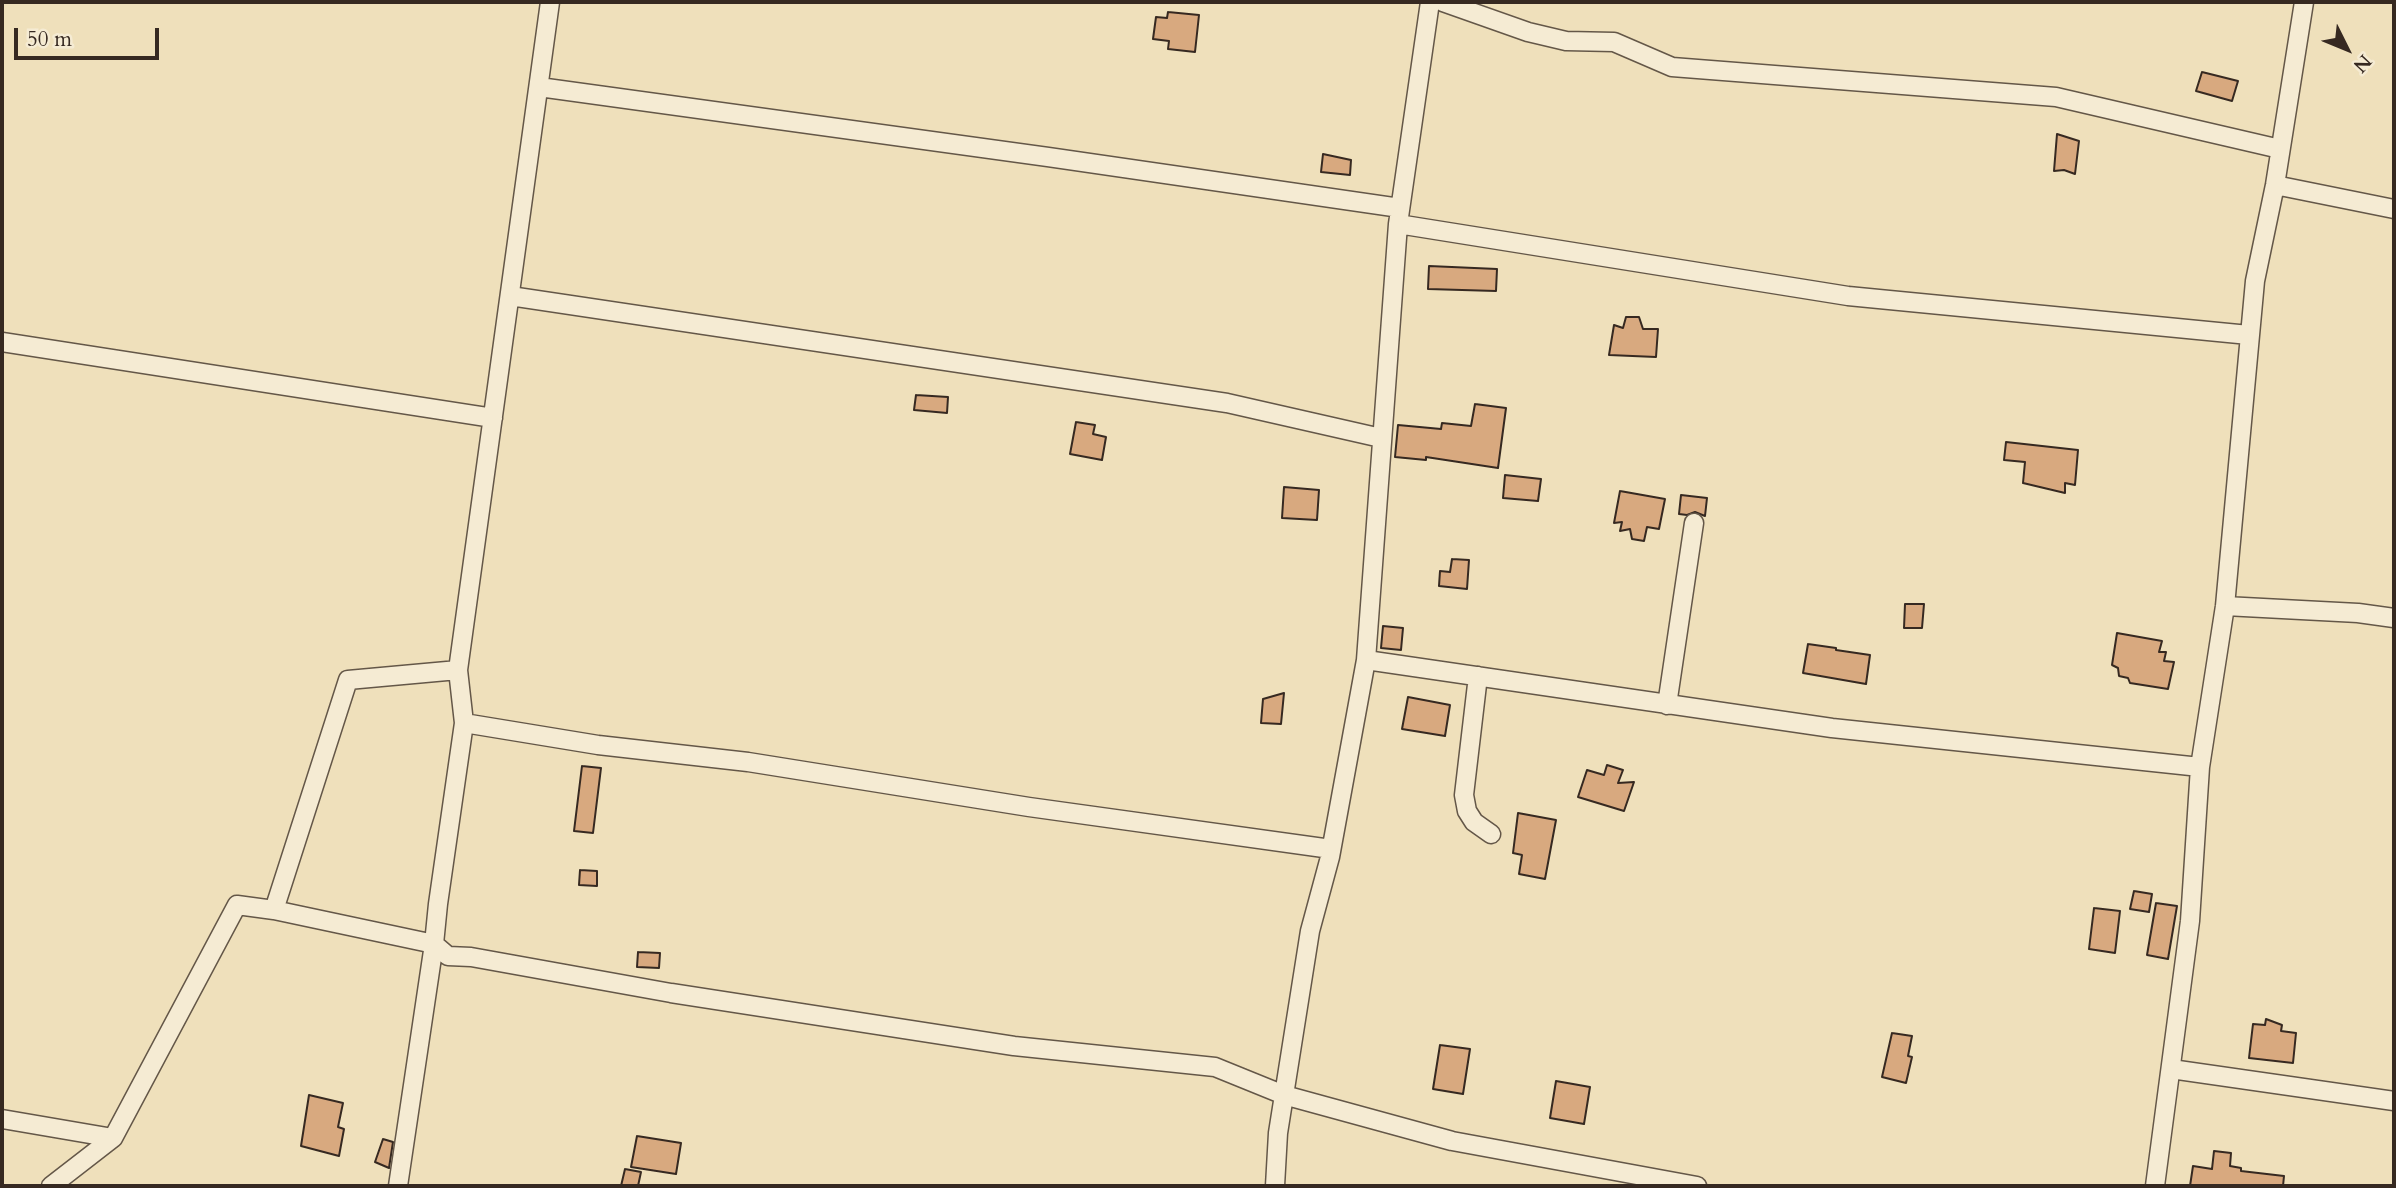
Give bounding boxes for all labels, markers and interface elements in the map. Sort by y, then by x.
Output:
scale bar [18,14,163,58]
north arrow [2312,14,2382,84]
text: 50 m [27,25,72,54]
text: N [2347,48,2377,78]

